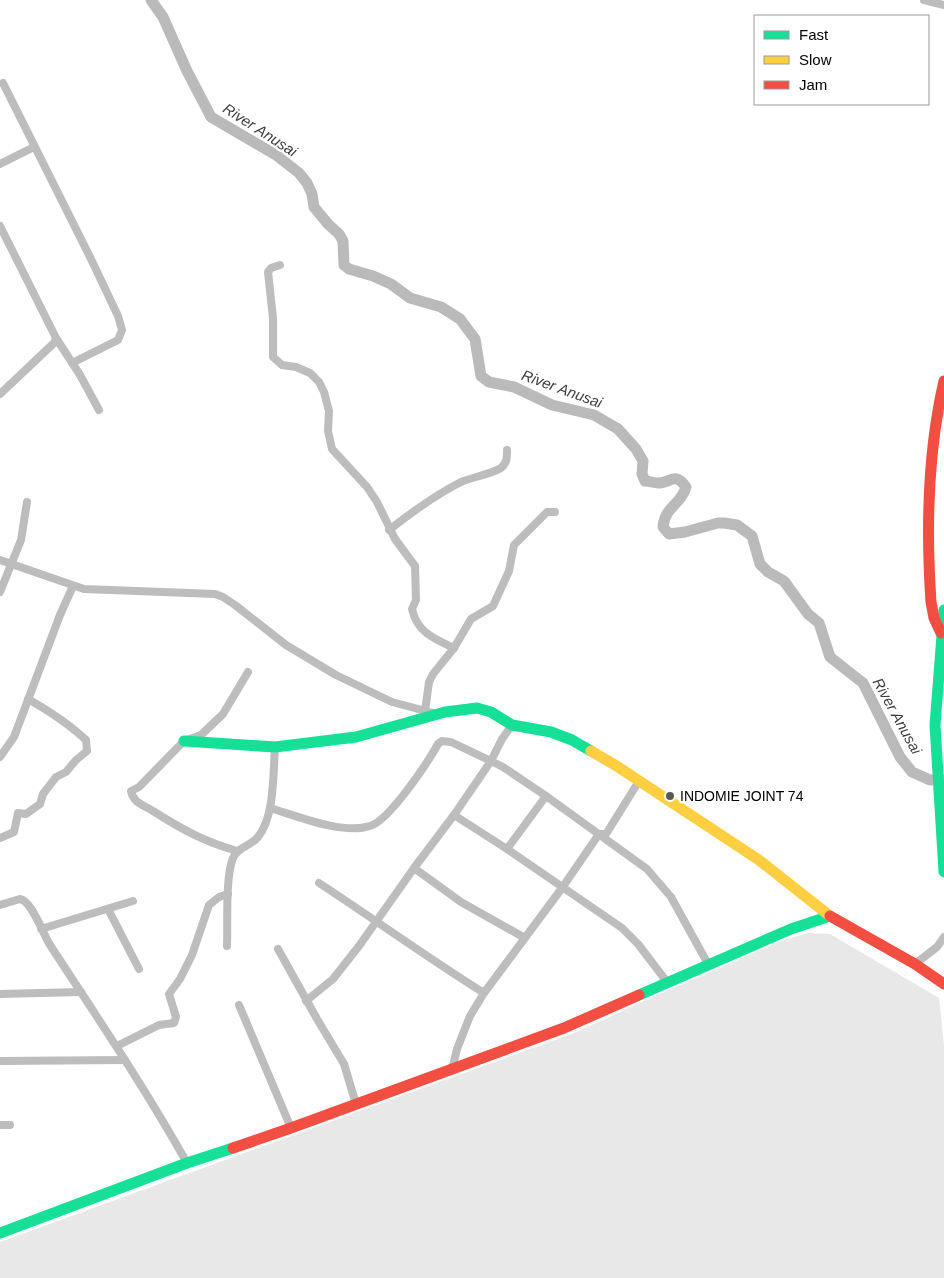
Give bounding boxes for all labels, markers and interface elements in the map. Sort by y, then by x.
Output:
legend [754,15,929,105]
text: Fast [799,26,829,43]
text: Slow [799,51,832,68]
text: Jam [799,76,827,93]
water label: River Anusai [220,99,301,160]
water label: River Anusai [520,366,605,411]
water label: River Anusai [870,675,926,757]
place label: INDOMIE JOINT 74 [680,788,804,804]
marker: INDOMIE JOINT 74 [664,790,676,802]

